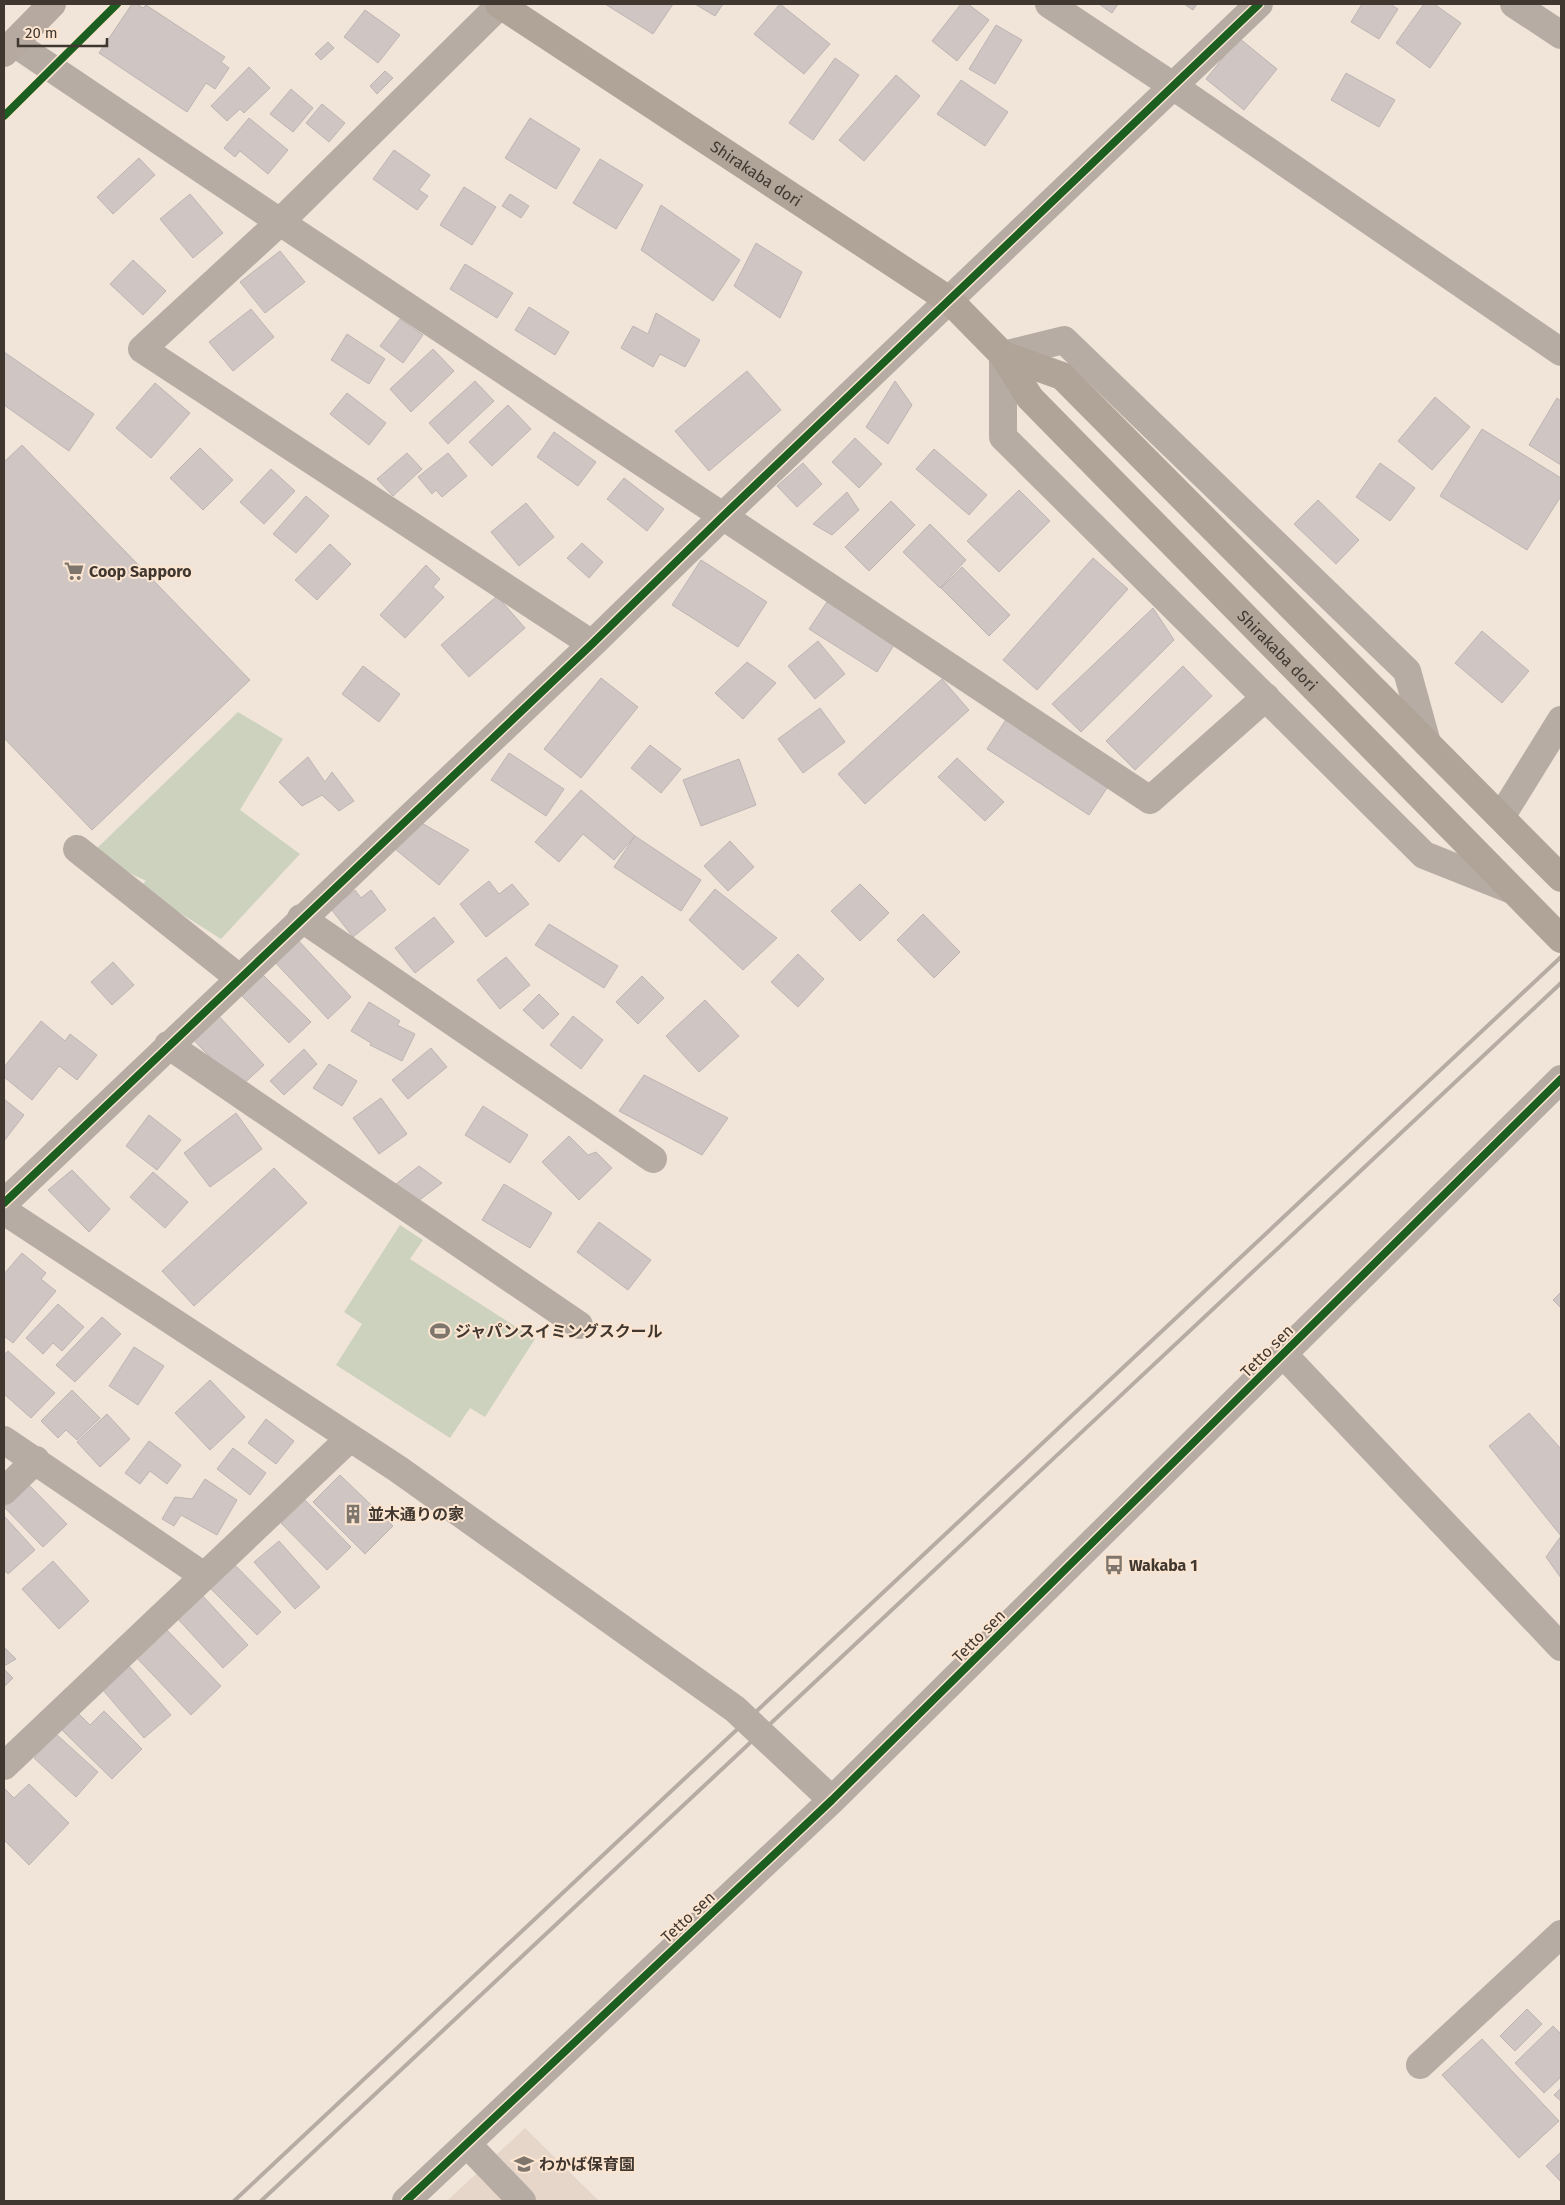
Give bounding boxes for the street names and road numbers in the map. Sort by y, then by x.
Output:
street label: Shirakaba dori [707,136,806,210]
street label: Shirakaba dori [1234,606,1321,695]
street label: Tetto sen [1237,1321,1297,1381]
street label: Tetto sen [949,1606,1009,1666]
street label: Tetto sen [657,1887,719,1947]

